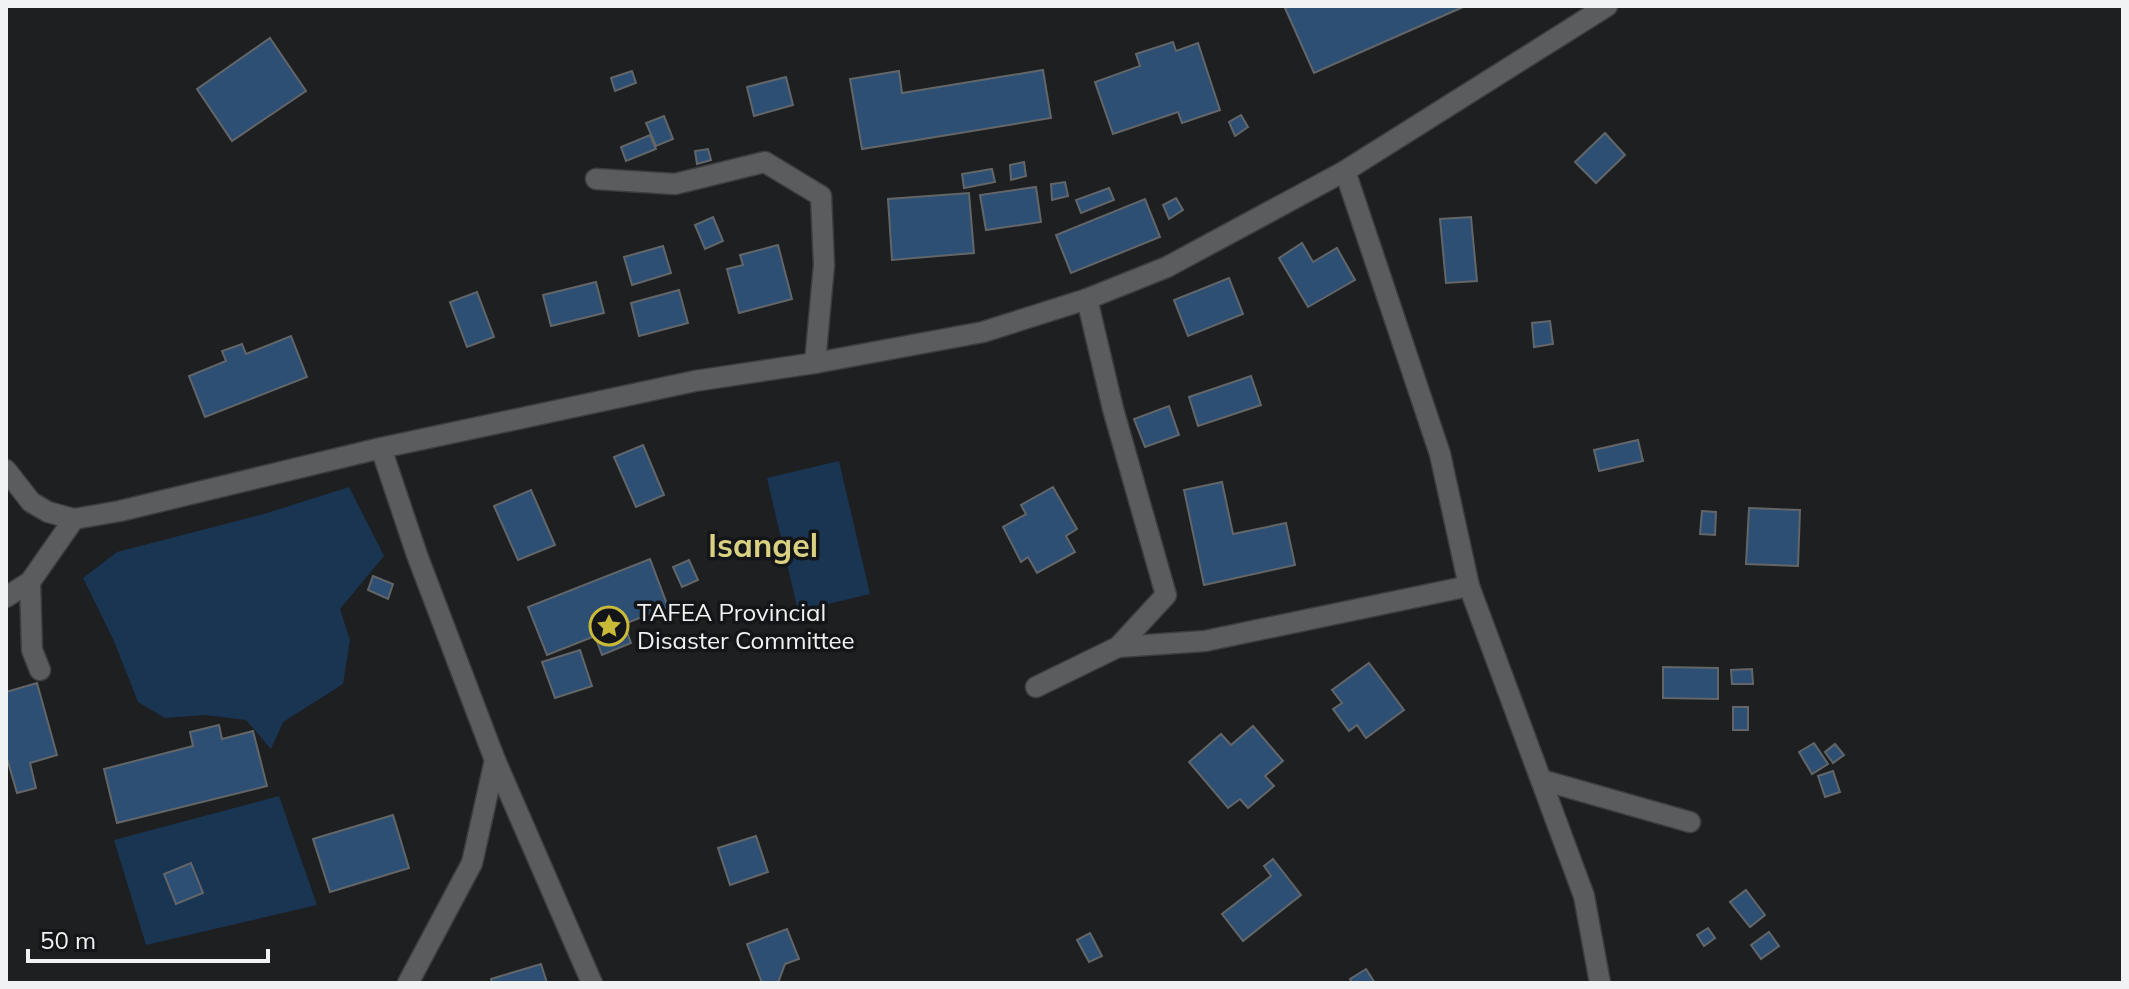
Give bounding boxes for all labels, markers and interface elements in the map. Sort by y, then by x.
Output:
district label: Isangel [708,525,818,565]
place label: TAFEA Provincial Disaster Committee [637,597,855,655]
place icon: TAFEA Provincial Disaster Committee [588,605,630,647]
scale bar [28,913,268,963]
text: 50 m [40,925,96,955]

